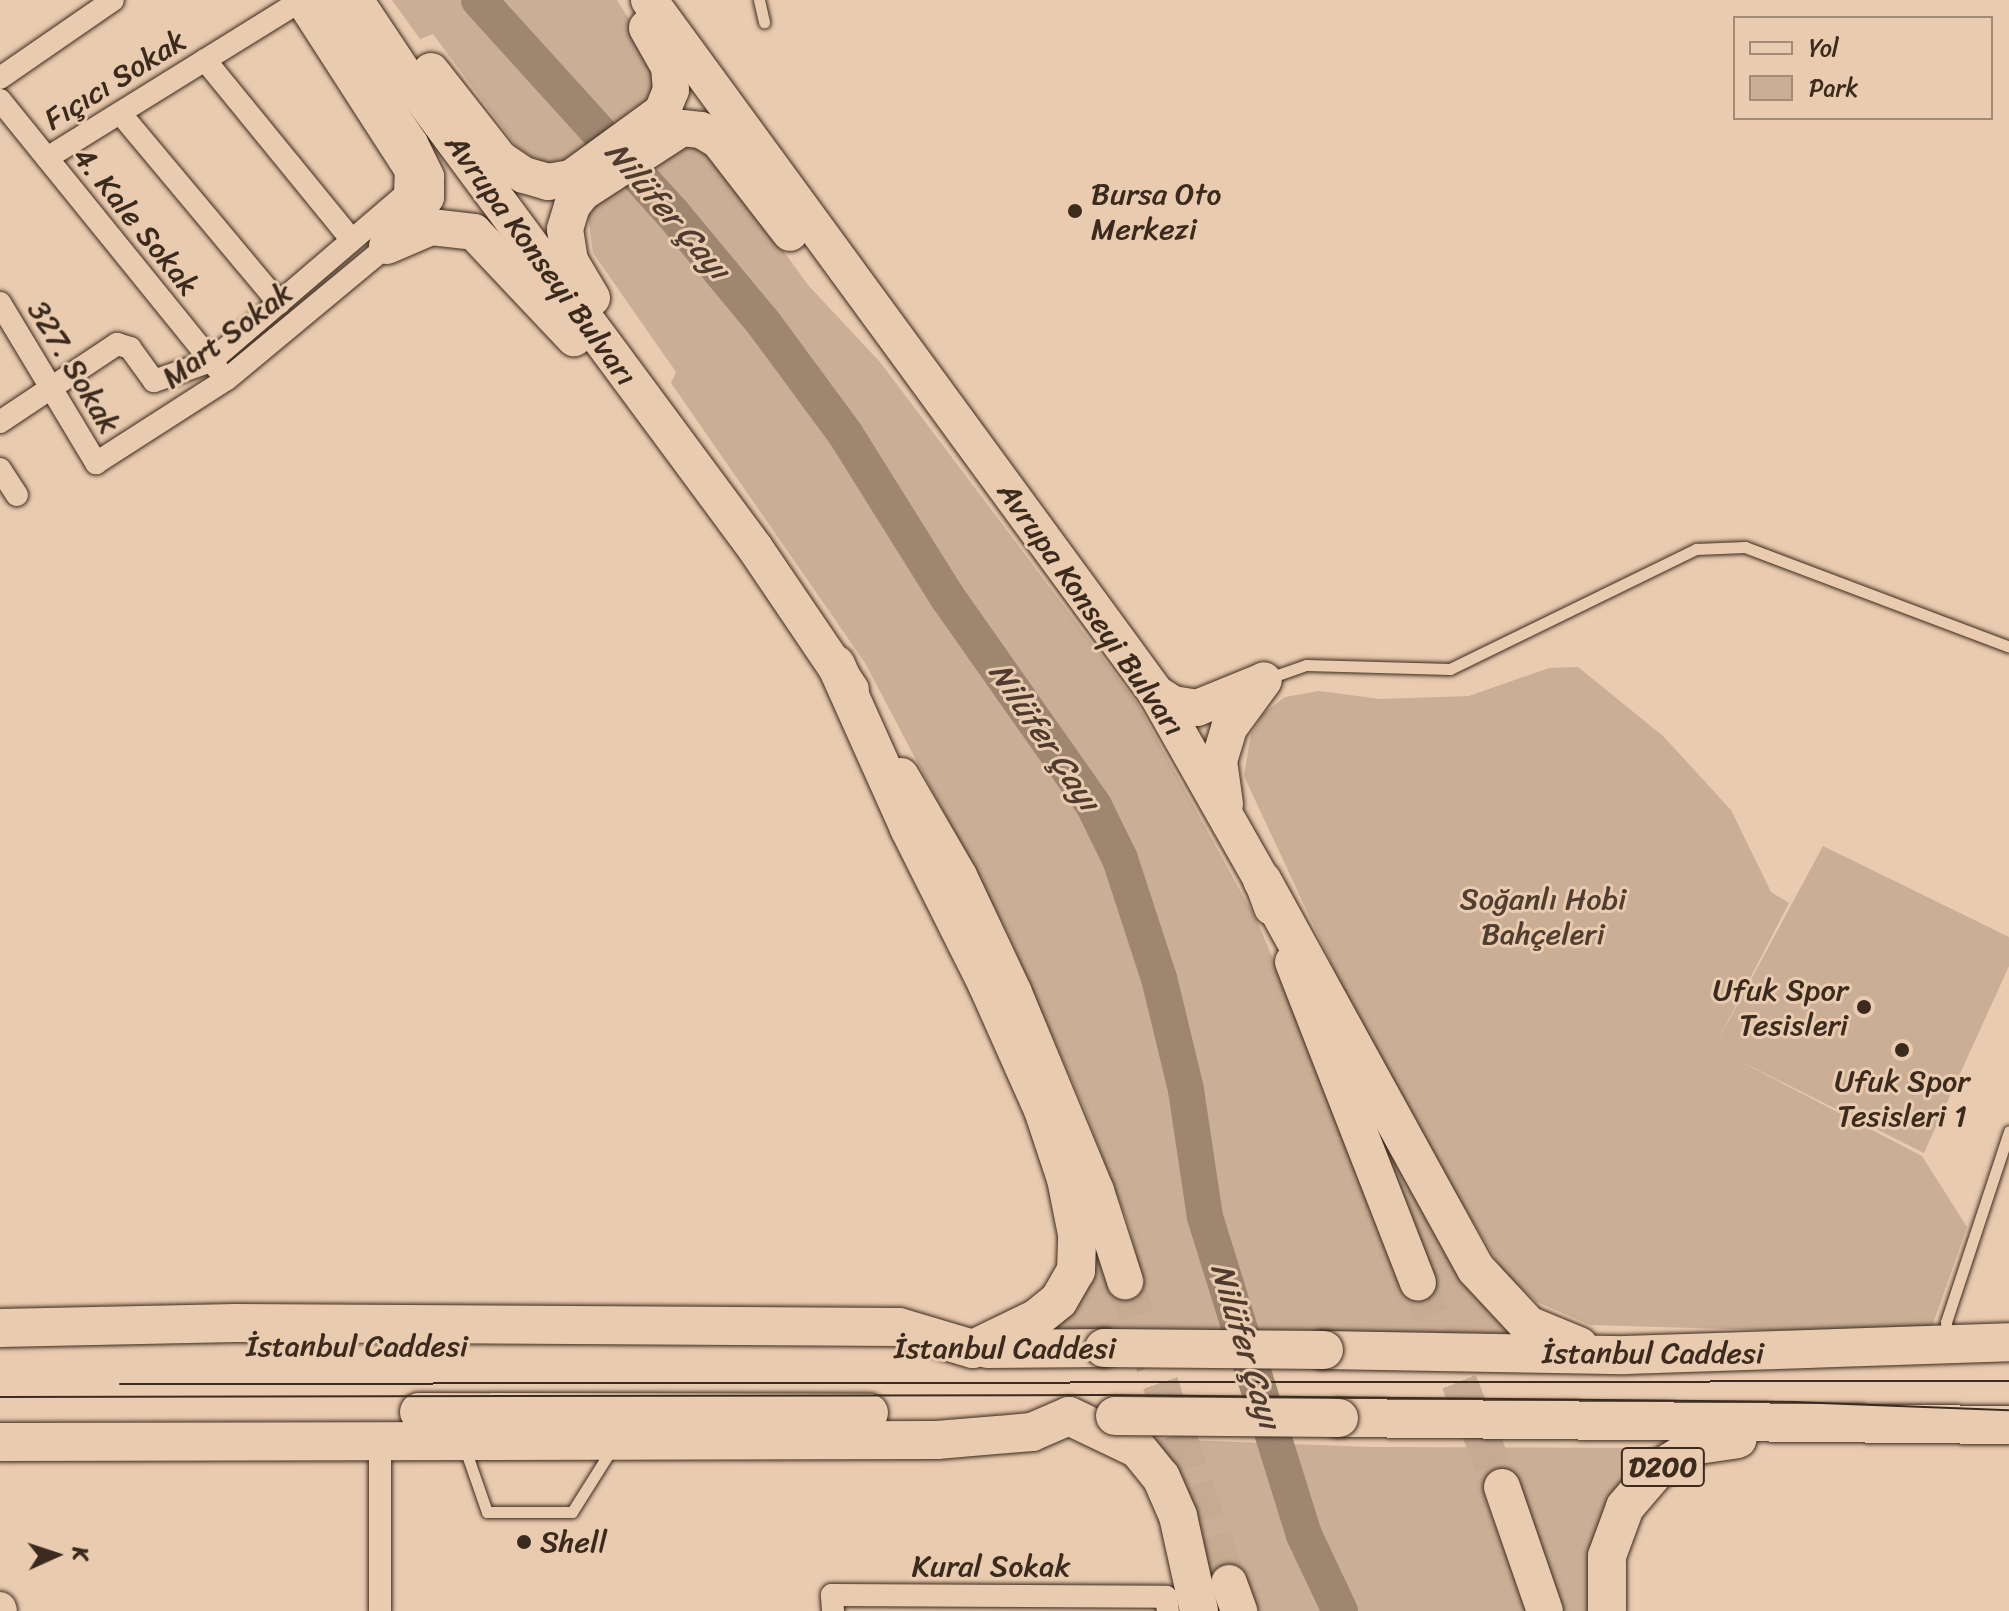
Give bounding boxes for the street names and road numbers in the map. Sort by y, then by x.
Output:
street label: Fıçıcı Sokak [38,22,192,138]
street label: Avrupa Konseyi Bulvarı [437,126,645,394]
street label: 4. Kale Sokak [65,139,207,303]
street label: Mart Sokak [155,274,299,396]
street label: 327. Sokak [20,294,128,440]
street label: Avrupa Konseyi Bulvarı [989,474,1193,744]
street label: İstanbul Caddesi [247,1328,467,1364]
street label: İstanbul Caddesi [895,1330,1115,1366]
street label: İstanbul Caddesi [1543,1335,1763,1371]
road number: D200 [1619,1443,1707,1491]
street label: Kural Sokak [911,1548,1071,1584]

